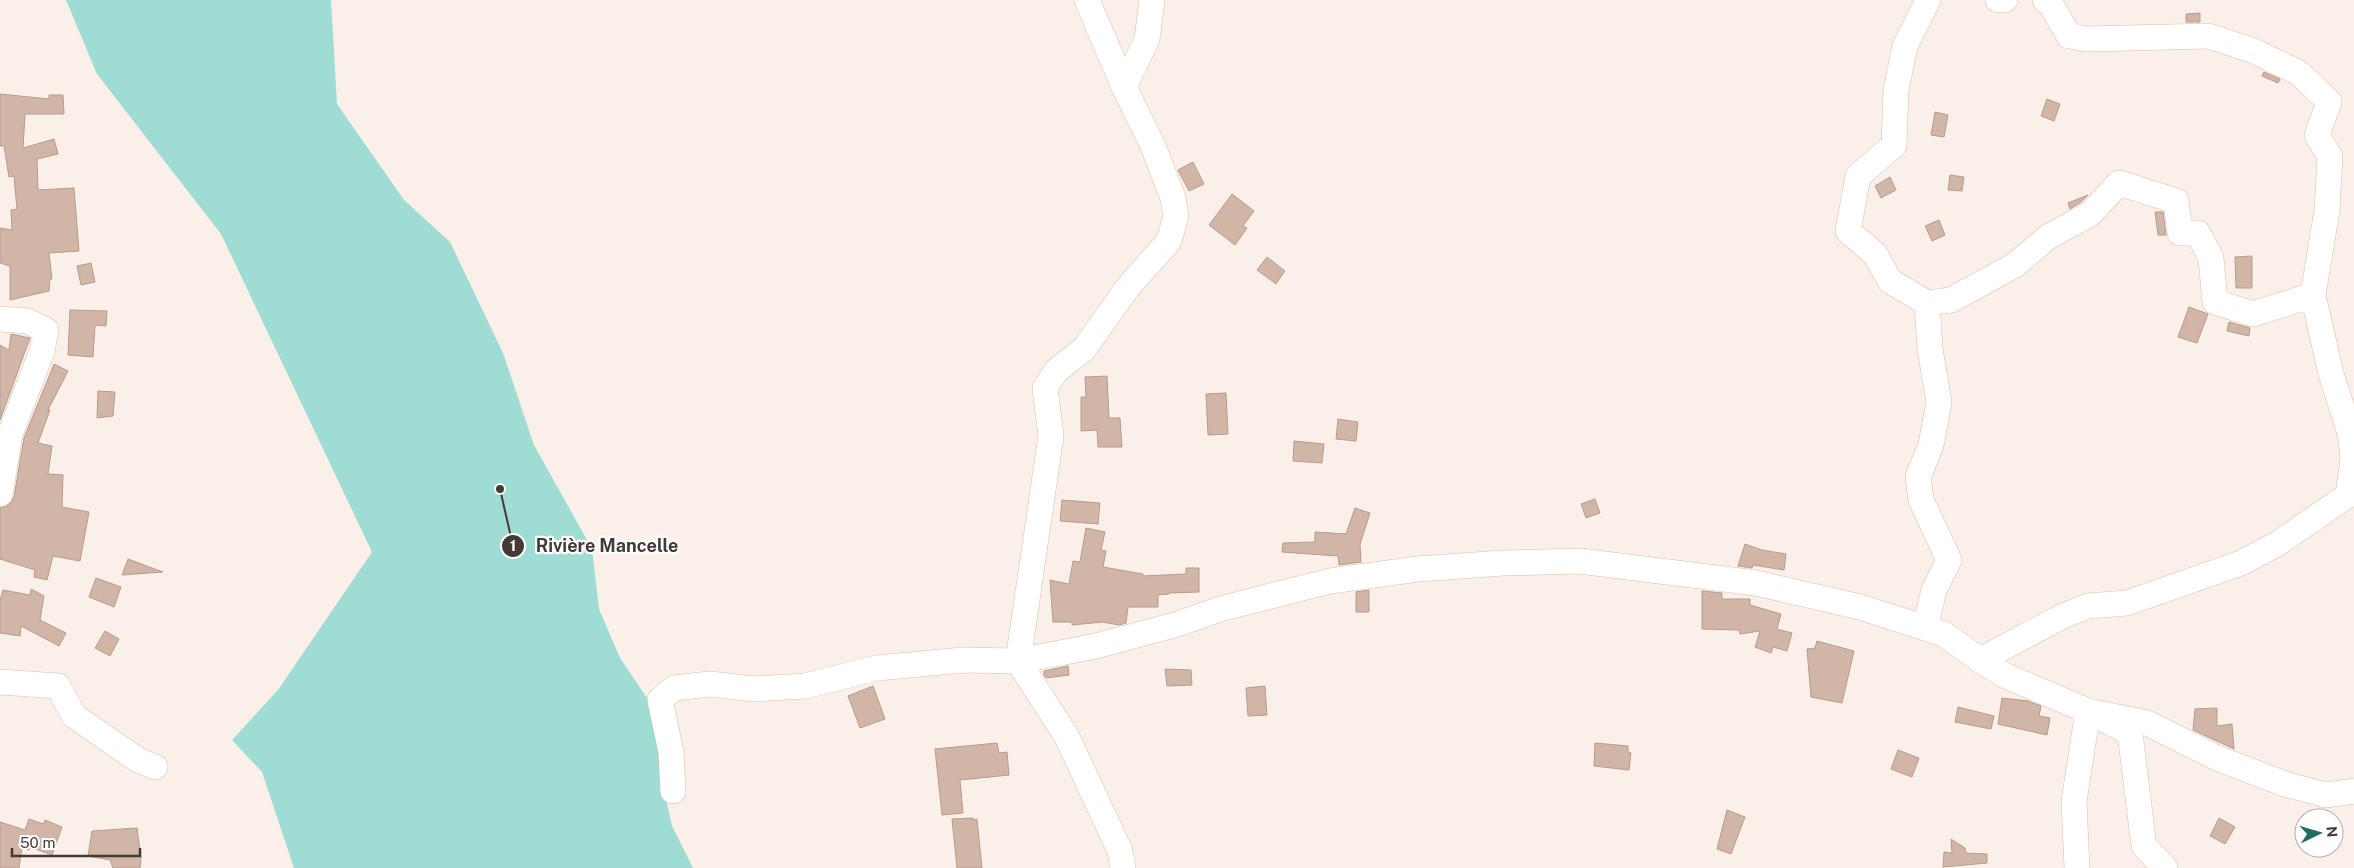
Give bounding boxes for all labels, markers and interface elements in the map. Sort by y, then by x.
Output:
callout: Rivière Mancelle [501,529,688,562]
text: Rivière Mancelle [536,535,678,556]
text: 1 [510,537,516,554]
north arrow [2294,808,2344,858]
scale bar [12,826,140,858]
text: N [2324,826,2340,838]
text: 50 m [20,834,55,851]

